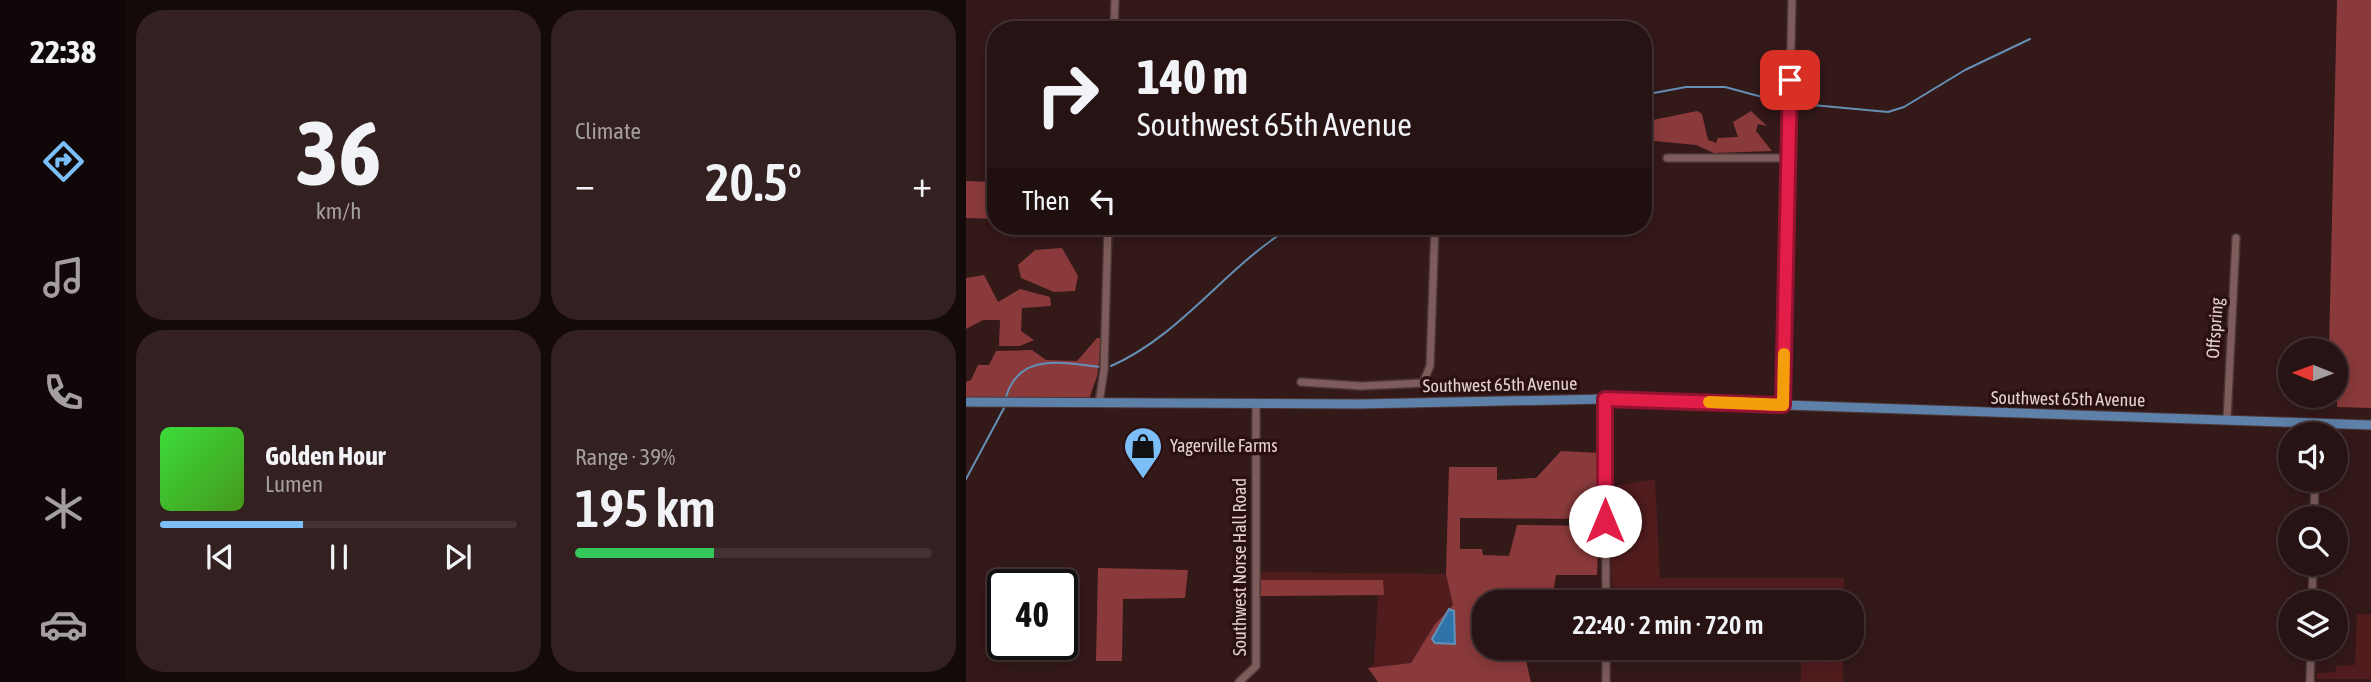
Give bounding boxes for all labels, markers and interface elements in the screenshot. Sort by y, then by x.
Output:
text: 22:38 [30,33,96,70]
text: 140 m [1137,48,1248,104]
icon: right [1022,49,1113,140]
pin [1760,50,1820,110]
icon: arrive [1771,61,1809,99]
text: 36 [296,100,381,204]
text: Southwest 65th Avenue [1137,106,1412,143]
text: Climate [575,118,641,144]
icon: directions [39,137,88,186]
text: 20.5° [705,152,802,212]
text: − [575,162,595,205]
text: + [912,162,932,205]
icon: left [1084,182,1122,220]
text: Then [1022,186,1070,216]
text: km/h [316,198,361,224]
icon: music [39,253,88,302]
street label: Offspring [2202,297,2227,359]
north arrow [2278,338,2348,408]
map controls [2278,338,2348,660]
icon: phone [39,368,88,417]
street label: Southwest 65th Avenue [1423,373,1577,396]
street label: Southwest 65th Avenue [1991,387,2145,410]
button: sound [2278,422,2348,492]
shop icon: Yagerville Farms [1122,425,1164,480]
place label: Yagerville Farms [1170,435,1278,456]
text: Golden Hour [265,441,385,471]
text: Range · 39% [575,444,675,470]
text: Lumen [265,471,323,497]
text: 195 km [575,478,716,538]
street label: Southwest Norse Hall Road [1229,478,1250,656]
icon: climate [39,484,88,533]
position arrow [1568,484,1642,558]
button: search [2278,506,2348,576]
icon: previous [201,538,239,576]
icon: pause [320,538,358,576]
icon: next [439,538,477,576]
speed limit sign: 40 [987,569,1078,660]
button: layers [2278,590,2348,660]
icon: car [39,600,88,649]
text: 22:40 · 2 min · 720 m [1573,610,1763,640]

